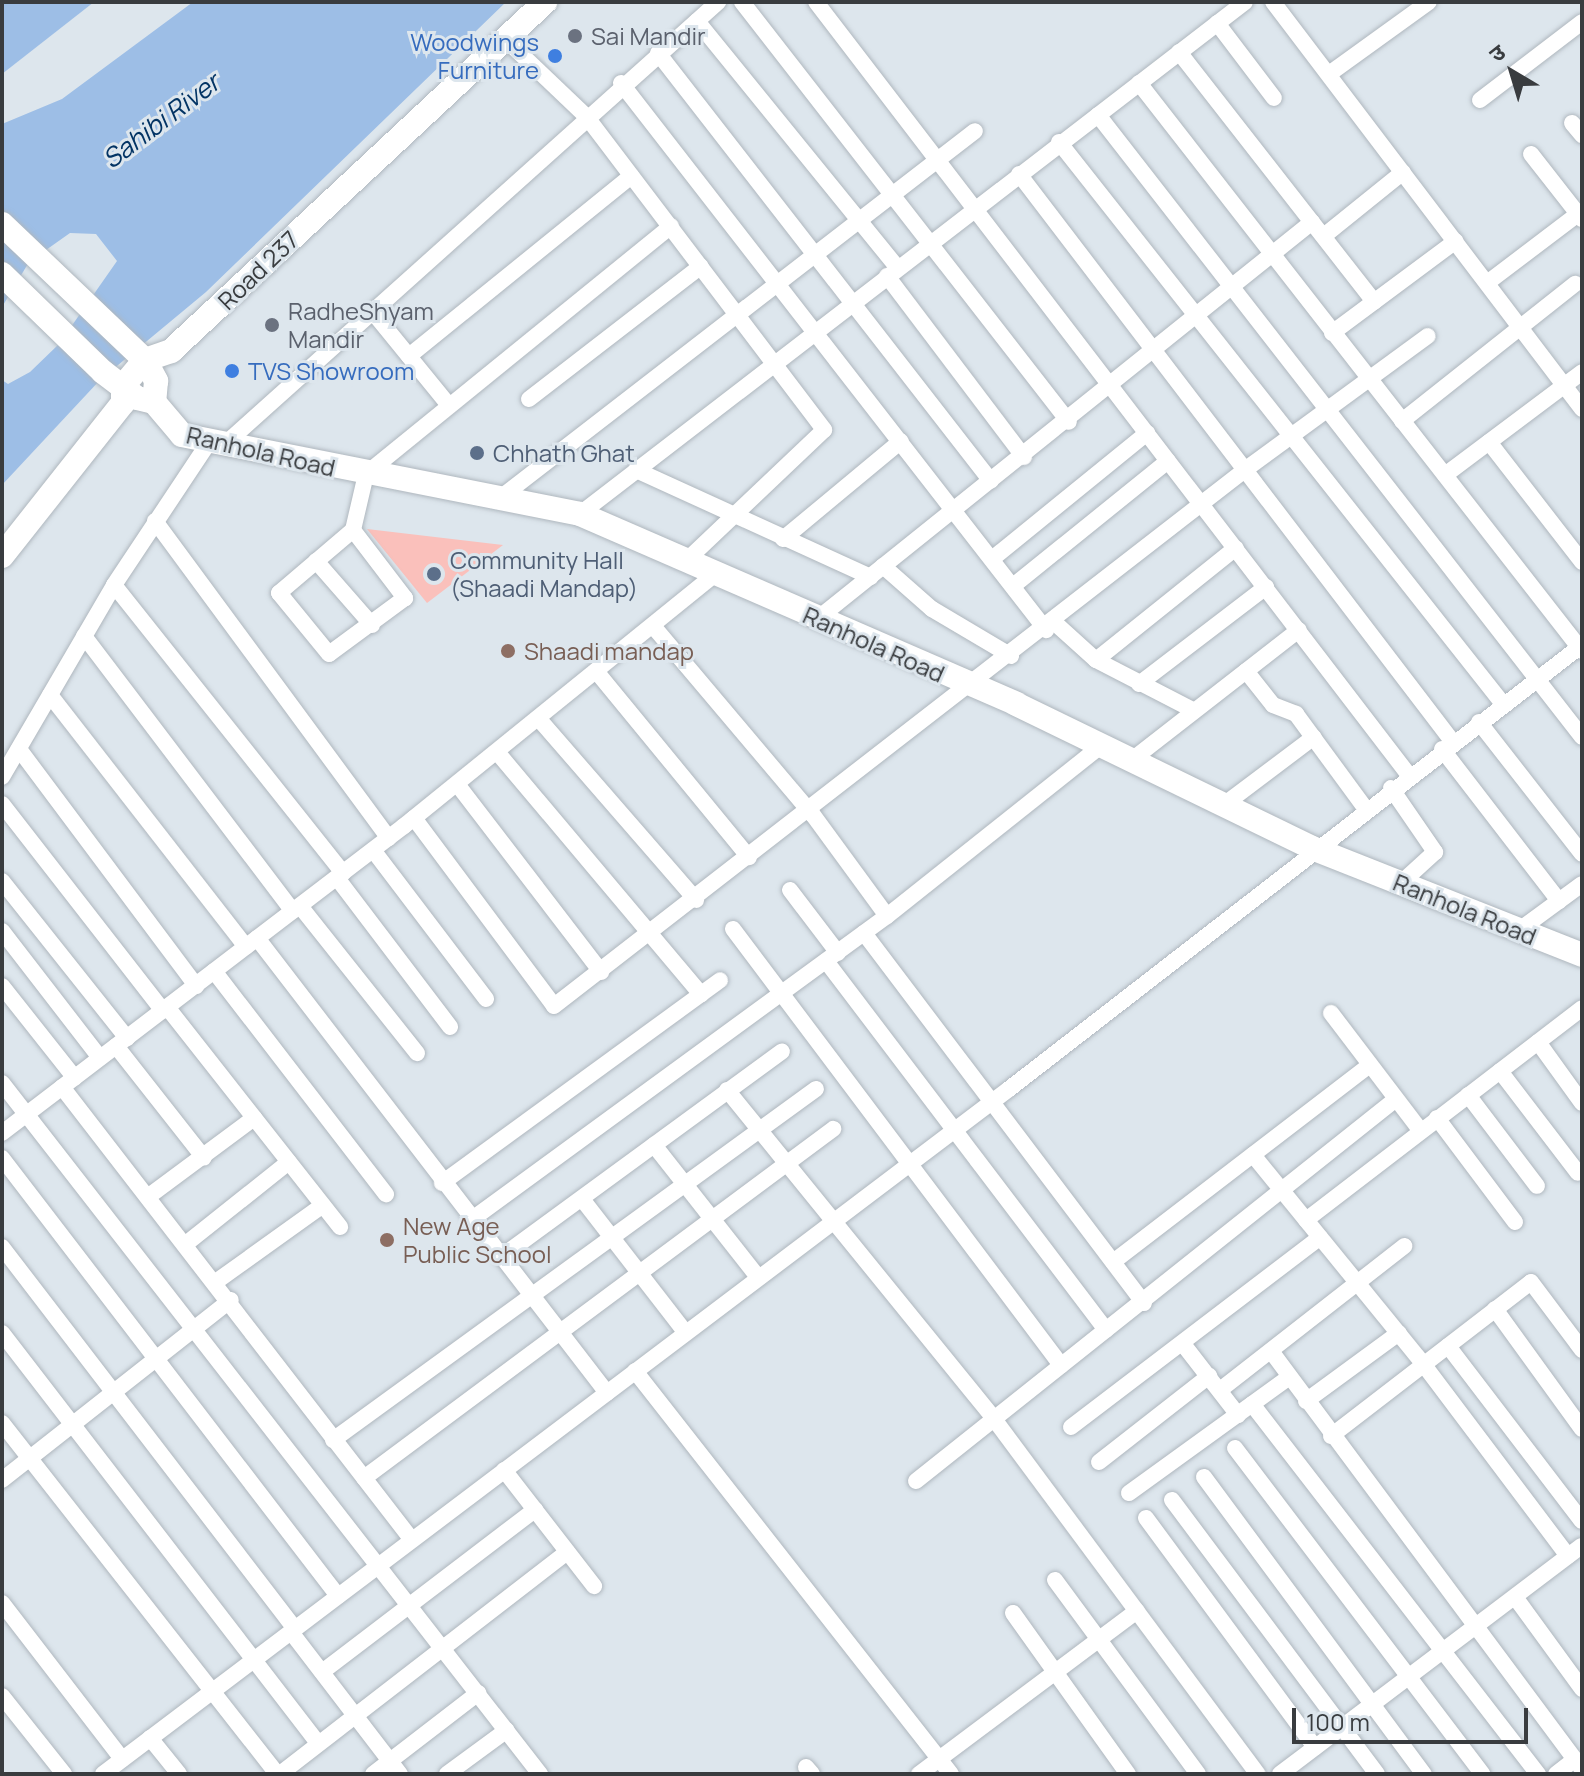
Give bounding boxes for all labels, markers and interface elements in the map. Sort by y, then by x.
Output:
place label: Sai Mandir [591,22,706,50]
marker: Sai Mandir [566,27,584,45]
place label: Woodwings Furniture [410,28,539,84]
north arrow [1472,32,1552,112]
text: उ [1483,37,1512,69]
marker: Woodwings Furniture [546,47,564,65]
water label: Sahibi River [96,67,226,175]
street label: Road 237 [212,225,304,315]
place label: RadheShyam Mandir [288,297,434,353]
marker: RadheShyam Mandir [263,316,281,334]
place label: TVS Showroom [248,357,414,385]
marker: TVS Showroom [223,362,241,380]
street label: Ranhola Road [184,420,338,482]
place label: Chhath Ghat [493,439,635,467]
marker: Chhath Ghat [468,444,486,462]
place label: Community Hall (Shaadi Mandap) [450,546,638,602]
marker: Community Hall (Shaadi Mandap) [425,565,443,583]
street label: Ranhola Road [799,600,949,688]
place label: Shaadi mandap [524,637,694,665]
marker: Shaadi mandap [499,642,517,660]
street label: Ranhola Road [1389,867,1541,951]
place label: New Age Public School [403,1212,552,1268]
marker: New Age Public School [378,1231,396,1249]
scale bar [1296,1692,1532,1742]
text: 100 m [1306,1705,1370,1738]

